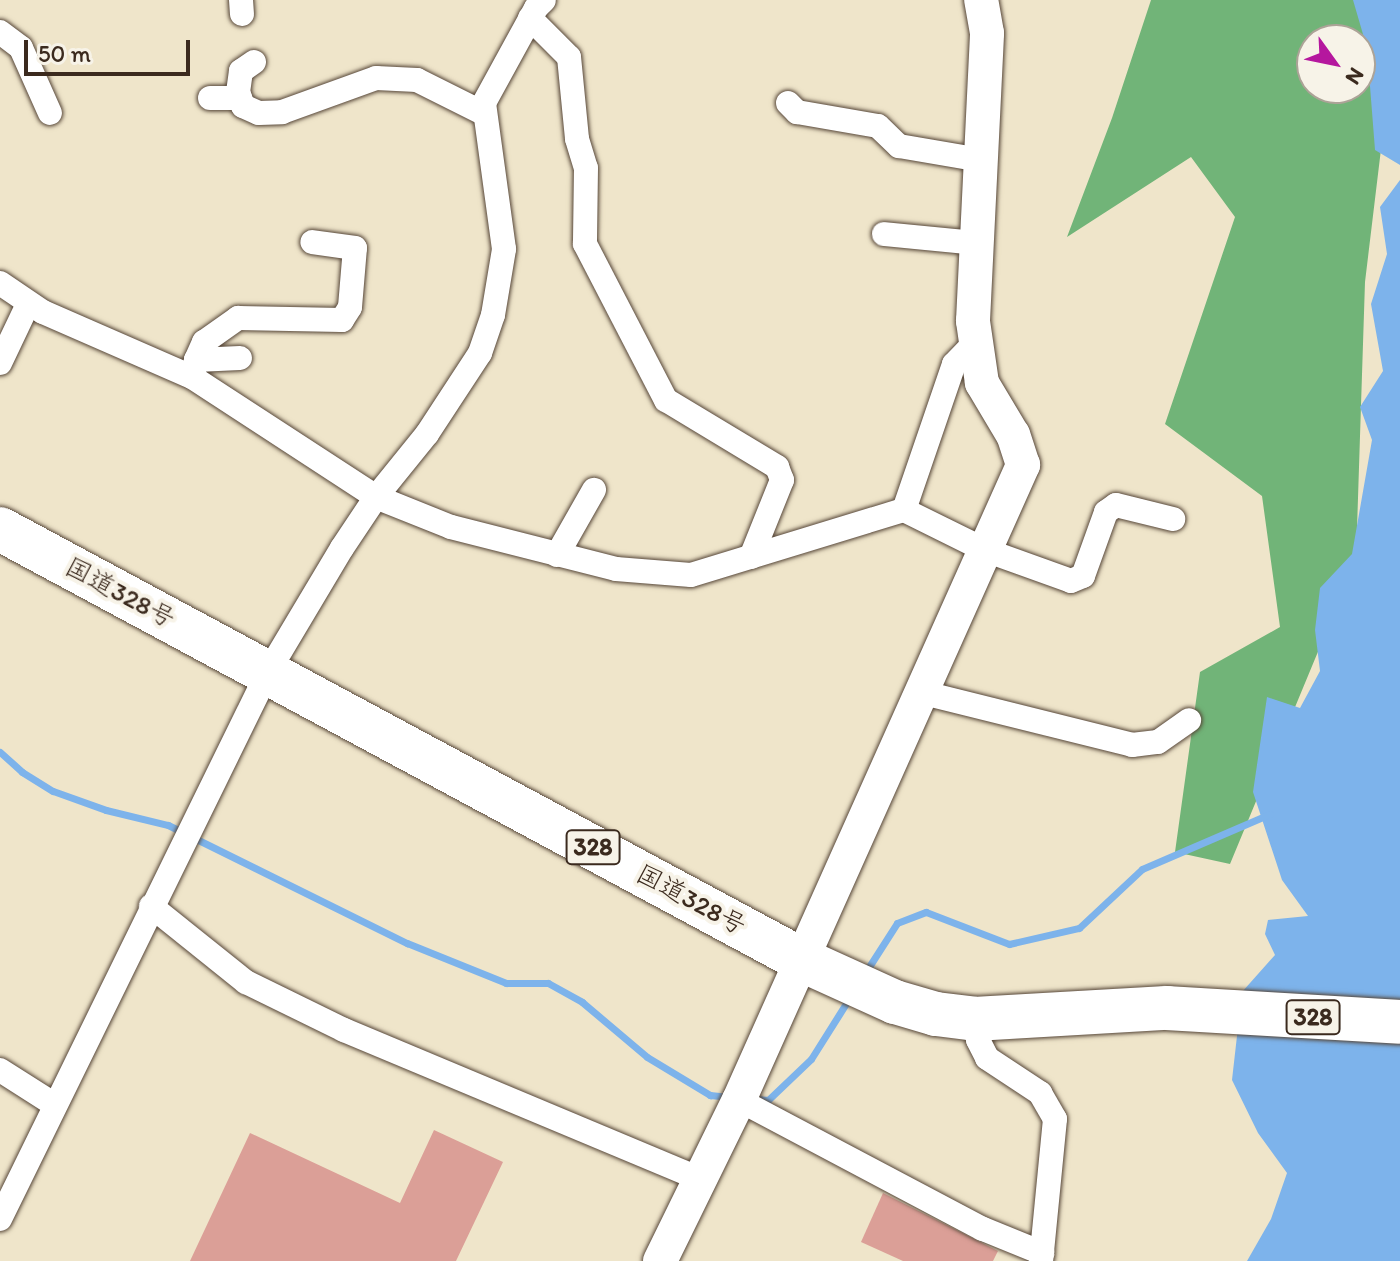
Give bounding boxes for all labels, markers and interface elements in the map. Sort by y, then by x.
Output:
scale bar [28,24,194,74]
north arrow [1296,24,1376,104]
text: 50 m [38,39,91,68]
text: N [1340,63,1370,90]
street label: 国道328号 [60,551,180,635]
road number: 328 [565,827,621,867]
street label: 国道328号 [631,858,751,942]
road number: 328 [1285,997,1341,1037]

